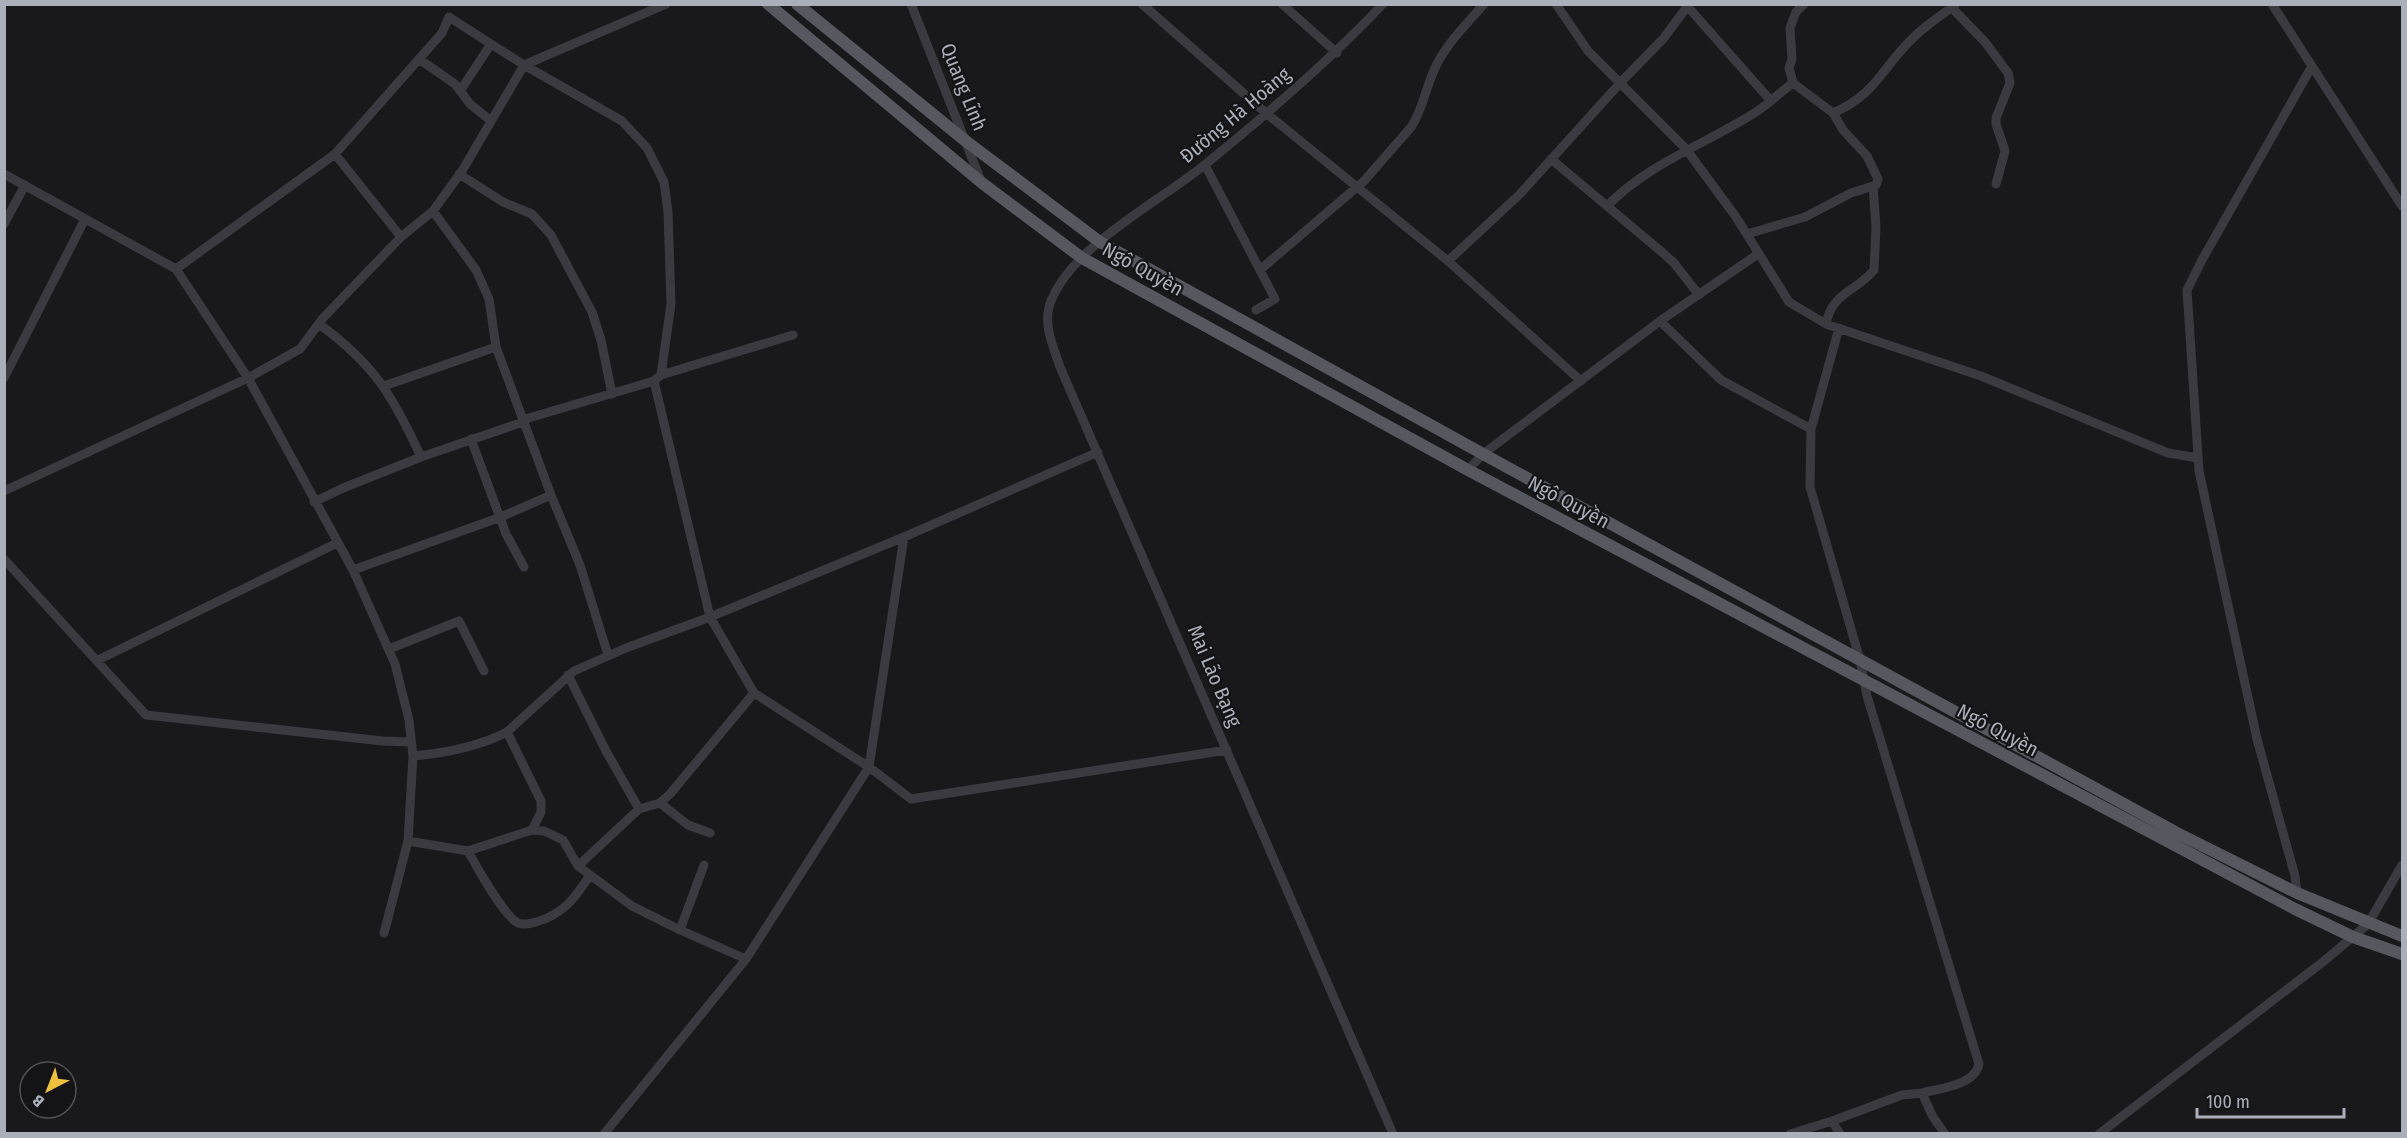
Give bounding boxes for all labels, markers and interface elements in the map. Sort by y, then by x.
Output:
street label: Quang Lĩnh [936,40,992,134]
street label: Đường Hà Hoàng [1175,61,1296,168]
street label: Ngô Quyền [1098,237,1188,301]
street label: Ngô Quyền [1524,471,1614,533]
street label: Mai Lão Bạng [1183,622,1247,731]
street label: Ngô Quyền [1953,699,2043,761]
north arrow [18,1060,78,1120]
scale bar [2197,1081,2344,1119]
text: B [29,1091,48,1111]
text: 100 m [2206,1091,2250,1113]

